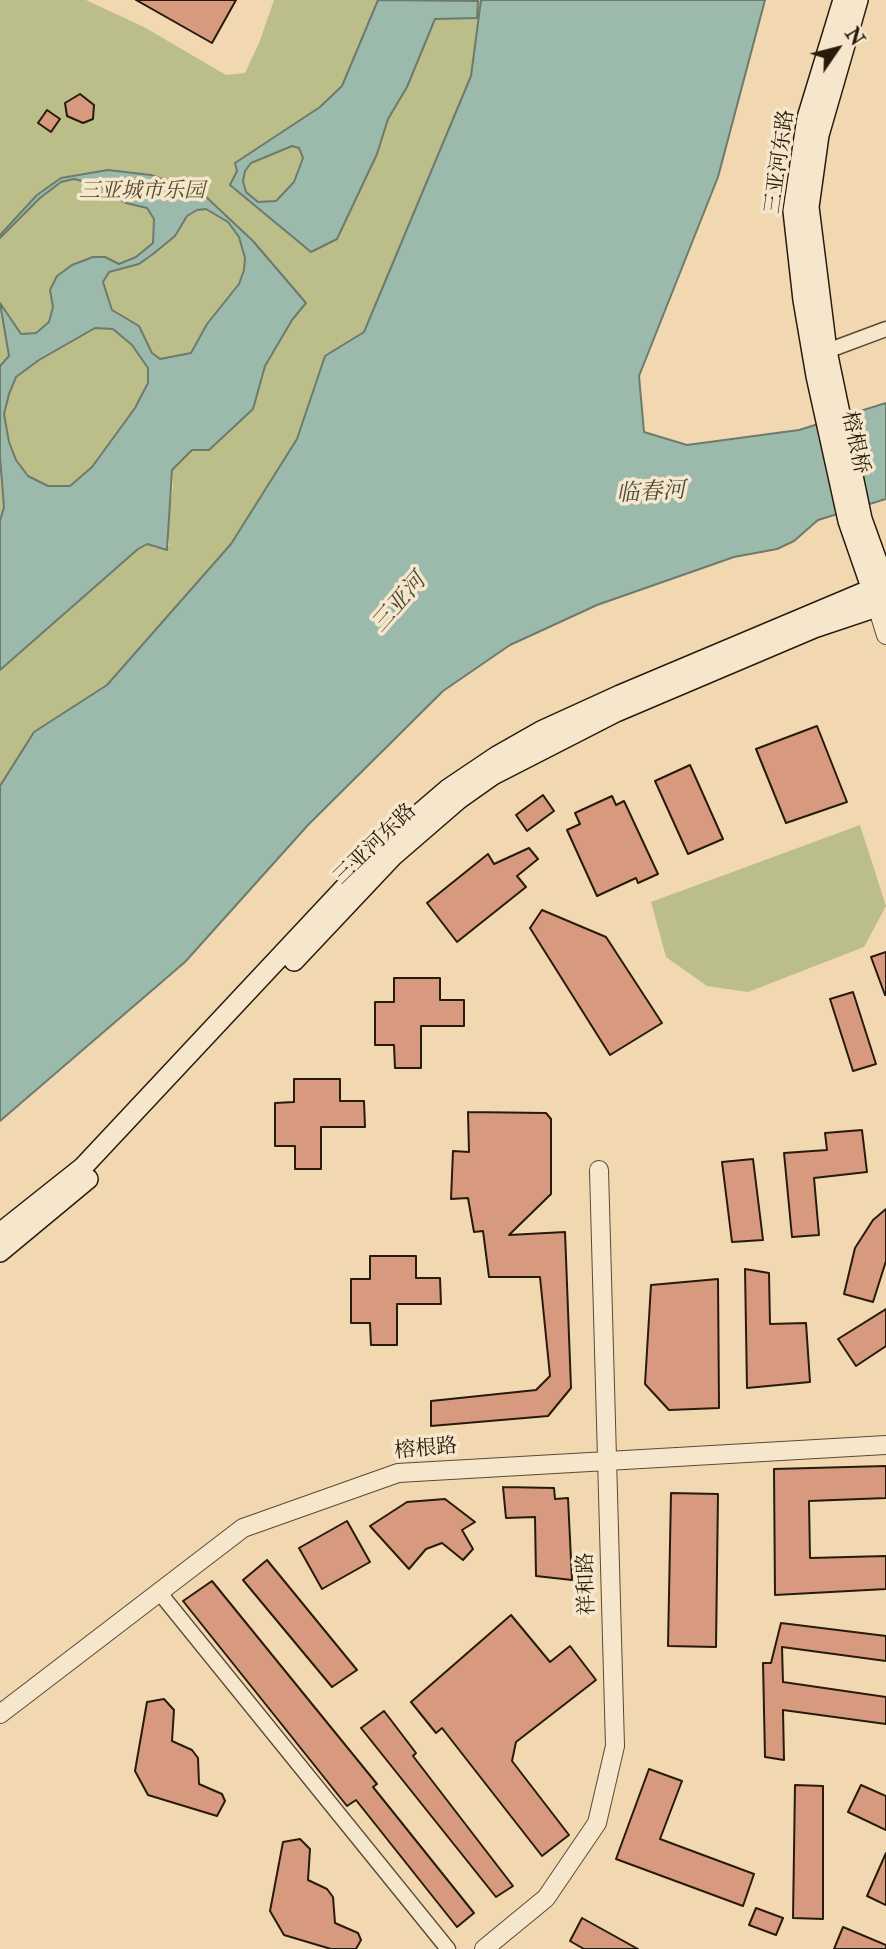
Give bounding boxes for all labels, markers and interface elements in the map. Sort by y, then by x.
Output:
north arrow [802,14,872,84]
text: N [839,23,869,51]
street label: 三亚河东路 [761,108,801,216]
park label: 三亚城市乐园 [79,179,205,205]
street label: 榕根桥 [835,410,873,476]
water label: 临春河 [616,478,686,510]
water label: 三亚河 [367,569,433,639]
street label: 三亚河东路 [329,799,423,891]
street label: 榕根路 [394,1435,458,1465]
street label: 祥和路 [574,1552,602,1616]

